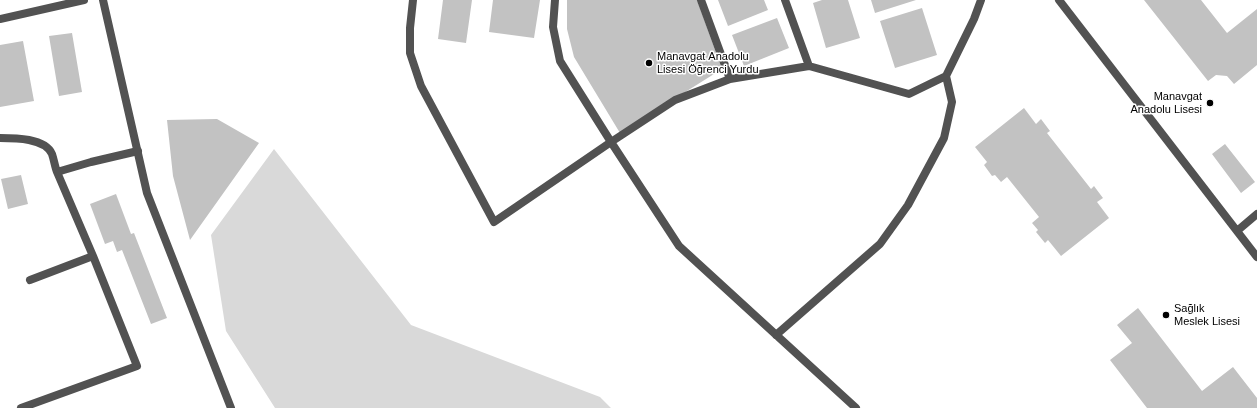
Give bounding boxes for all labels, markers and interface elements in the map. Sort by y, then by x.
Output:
place label: Manavgat Anadolu Lisesi Öğrenci Yurdu [657,50,758,76]
marker: Manavgat Anadolu Lisesi Öğrenci Yurdu [644,58,654,68]
place label: Manavgat Anadolu Lisesi [1130,90,1202,116]
marker: Manavgat Anadolu Lisesi [1205,98,1215,108]
place label: Sağlık Meslek Lisesi [1174,302,1240,328]
marker: Sağlık Meslek Lisesi [1161,310,1171,320]

